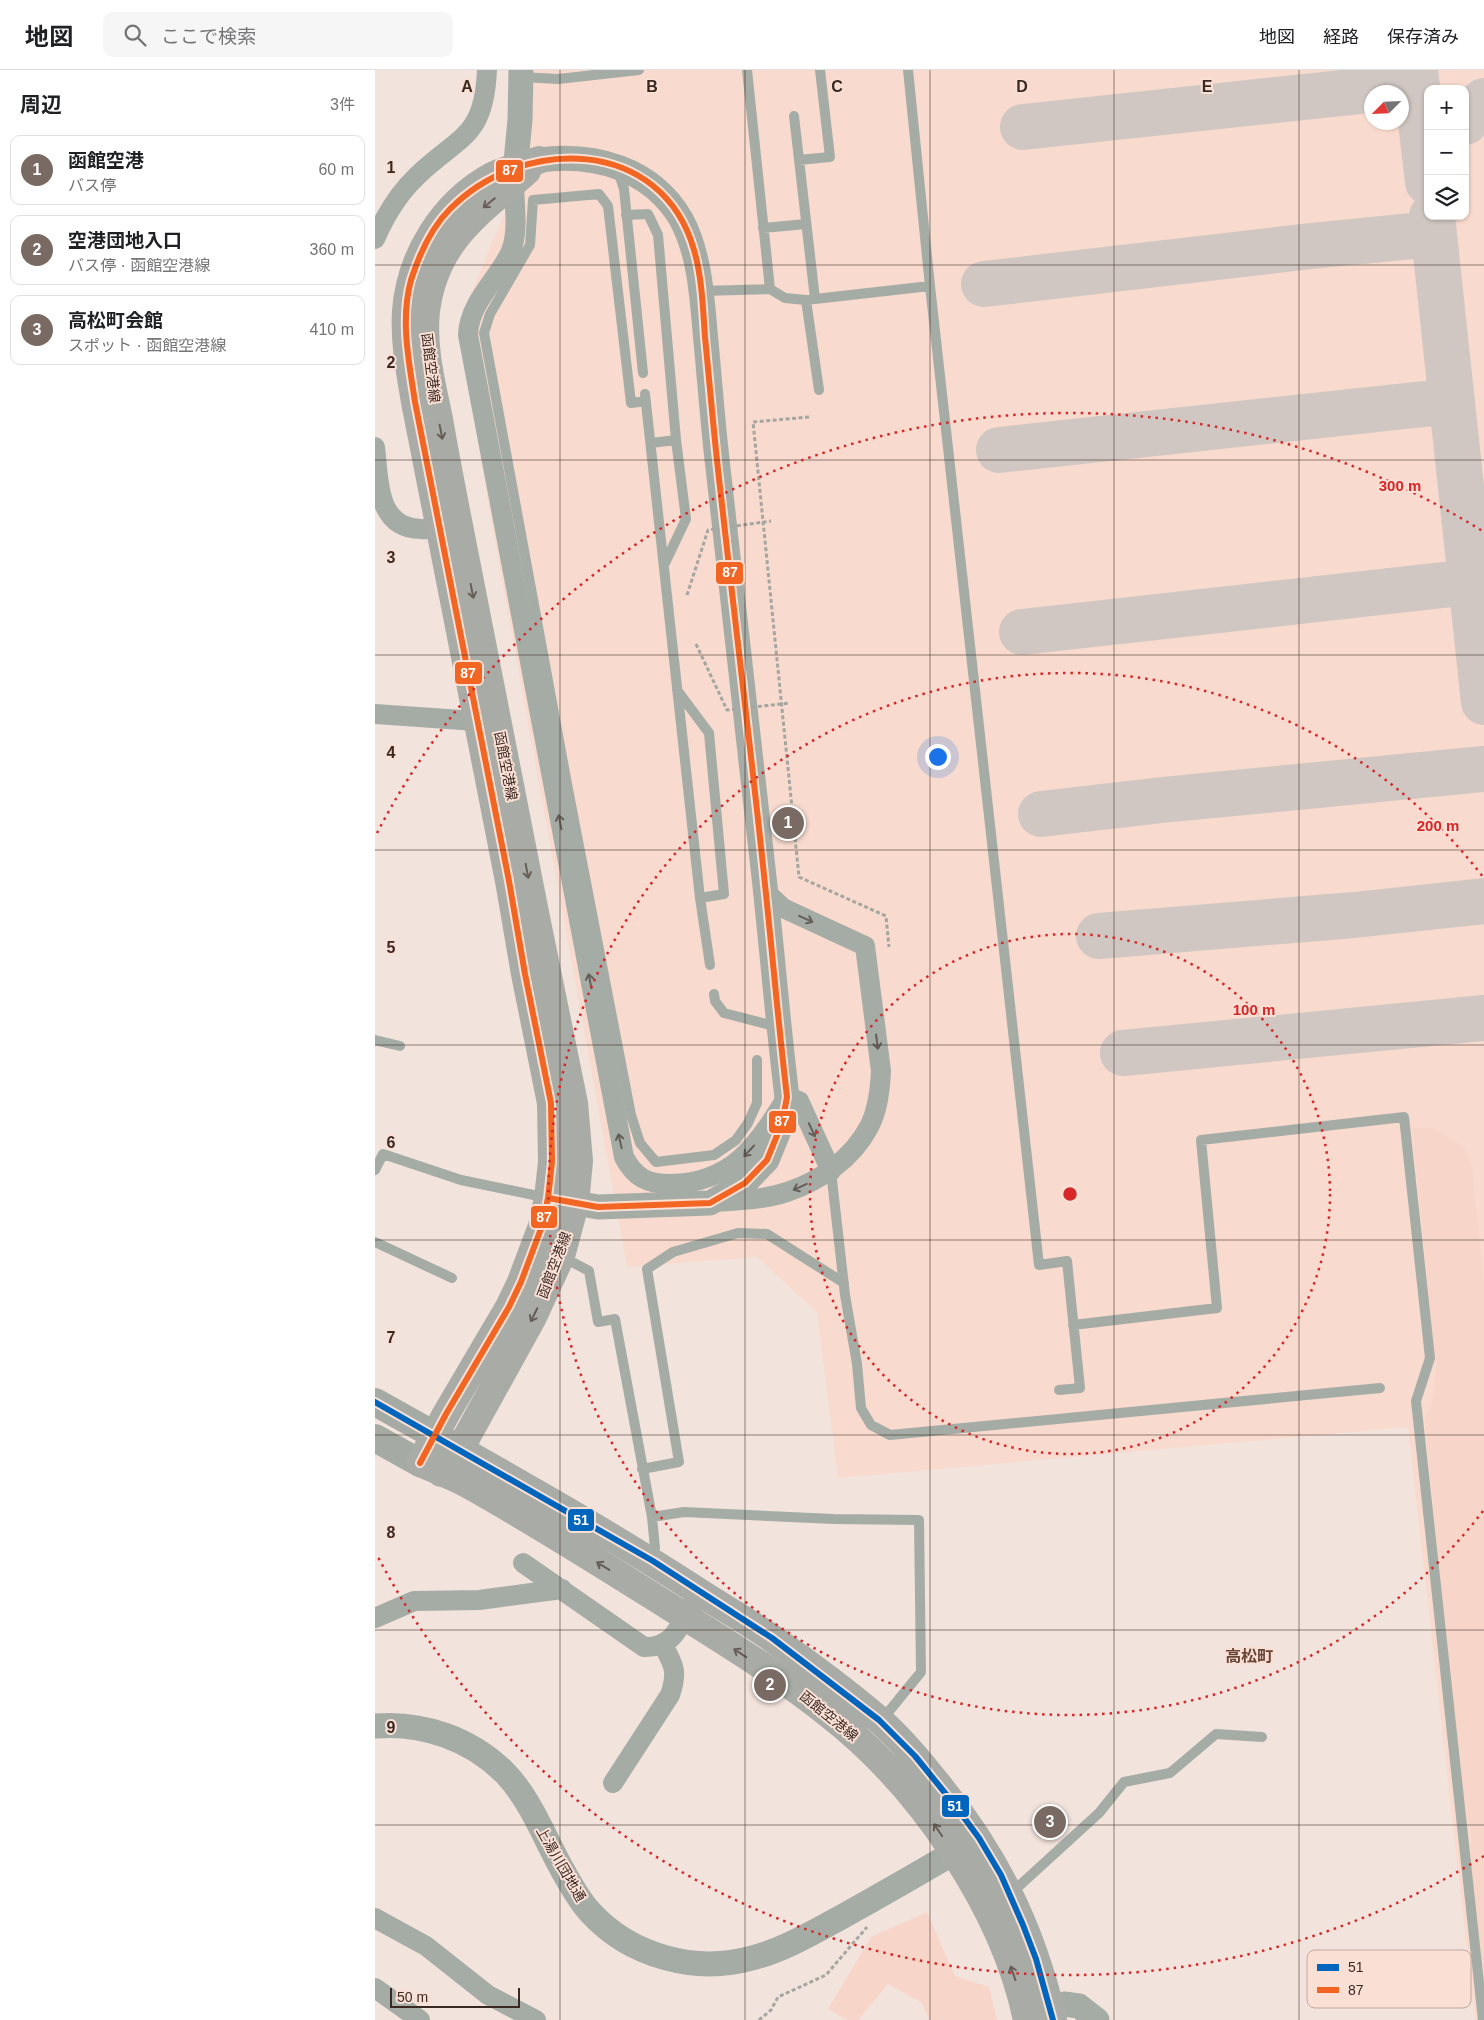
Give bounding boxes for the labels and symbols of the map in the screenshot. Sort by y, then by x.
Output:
text: A [461,78,473,95]
text: B [646,78,658,95]
text: C [831,78,843,95]
text: D [1016,78,1028,95]
text: E [1202,78,1213,95]
north arrow [1364,85,1409,130]
text: 1 [387,159,396,176]
line badge: 87 [495,159,524,183]
text: 87 [502,162,518,178]
one-way arrow [482,198,495,209]
street label: 函館空港線 [419,332,443,404]
text: 2 [387,354,396,371]
one-way arrow [437,424,446,440]
text: 300 m [1379,477,1421,494]
text: 3 [387,549,396,566]
line badge: 87 [715,561,744,585]
text: 87 [722,564,738,580]
one-way arrow [468,583,477,599]
line badge: 87 [454,661,483,685]
text: 87 [460,665,476,681]
street label: 函館空港線 [491,730,521,802]
text: 4 [387,744,396,761]
your location [925,744,951,770]
pin: 1 [772,804,804,842]
one-way arrow [554,814,564,830]
text: 200 m [1417,817,1459,834]
one-way arrow [523,863,532,879]
one-way arrow [798,914,813,924]
text: 5 [387,939,396,956]
one-way arrow [585,974,594,990]
text: 100 m [1233,1001,1275,1018]
one-way arrow [872,1034,882,1050]
line badge: 87 [768,1110,797,1134]
text: 87 [774,1113,790,1129]
one-way arrow [808,1122,818,1137]
one-way arrow [615,1133,625,1149]
text: 6 [387,1134,396,1151]
one-way arrow [743,1145,755,1157]
one-way arrow [793,1182,808,1192]
centre of rings [1061,1185,1079,1203]
line badge: 87 [530,1205,558,1229]
text: 87 [536,1209,552,1225]
street label: 函館空港線 [534,1229,574,1301]
one-way arrow [529,1307,539,1322]
text: 7 [387,1329,396,1346]
line badge: 51 [567,1508,595,1532]
text: 51 [573,1512,589,1528]
text: 8 [387,1524,396,1541]
one-way arrow [597,1560,611,1570]
one-way arrow [734,1647,748,1657]
district label: 高松町 [1225,1648,1273,1665]
pin: 2 [754,1666,786,1704]
street label: 函館空港線 [797,1688,861,1744]
text: 9 [387,1719,396,1736]
line badge: 51 [941,1794,970,1818]
text: 51 [947,1798,963,1814]
pin: 3 [1034,1803,1066,1841]
one-way arrow [933,1823,943,1837]
street label: 上湯川団地通 [533,1824,589,1904]
legend [1307,1950,1471,2008]
text: 51 [1348,1959,1364,1975]
one-way arrow [1008,1966,1017,1982]
text: 87 [1348,1982,1364,1998]
scale bar [390,1985,520,2008]

